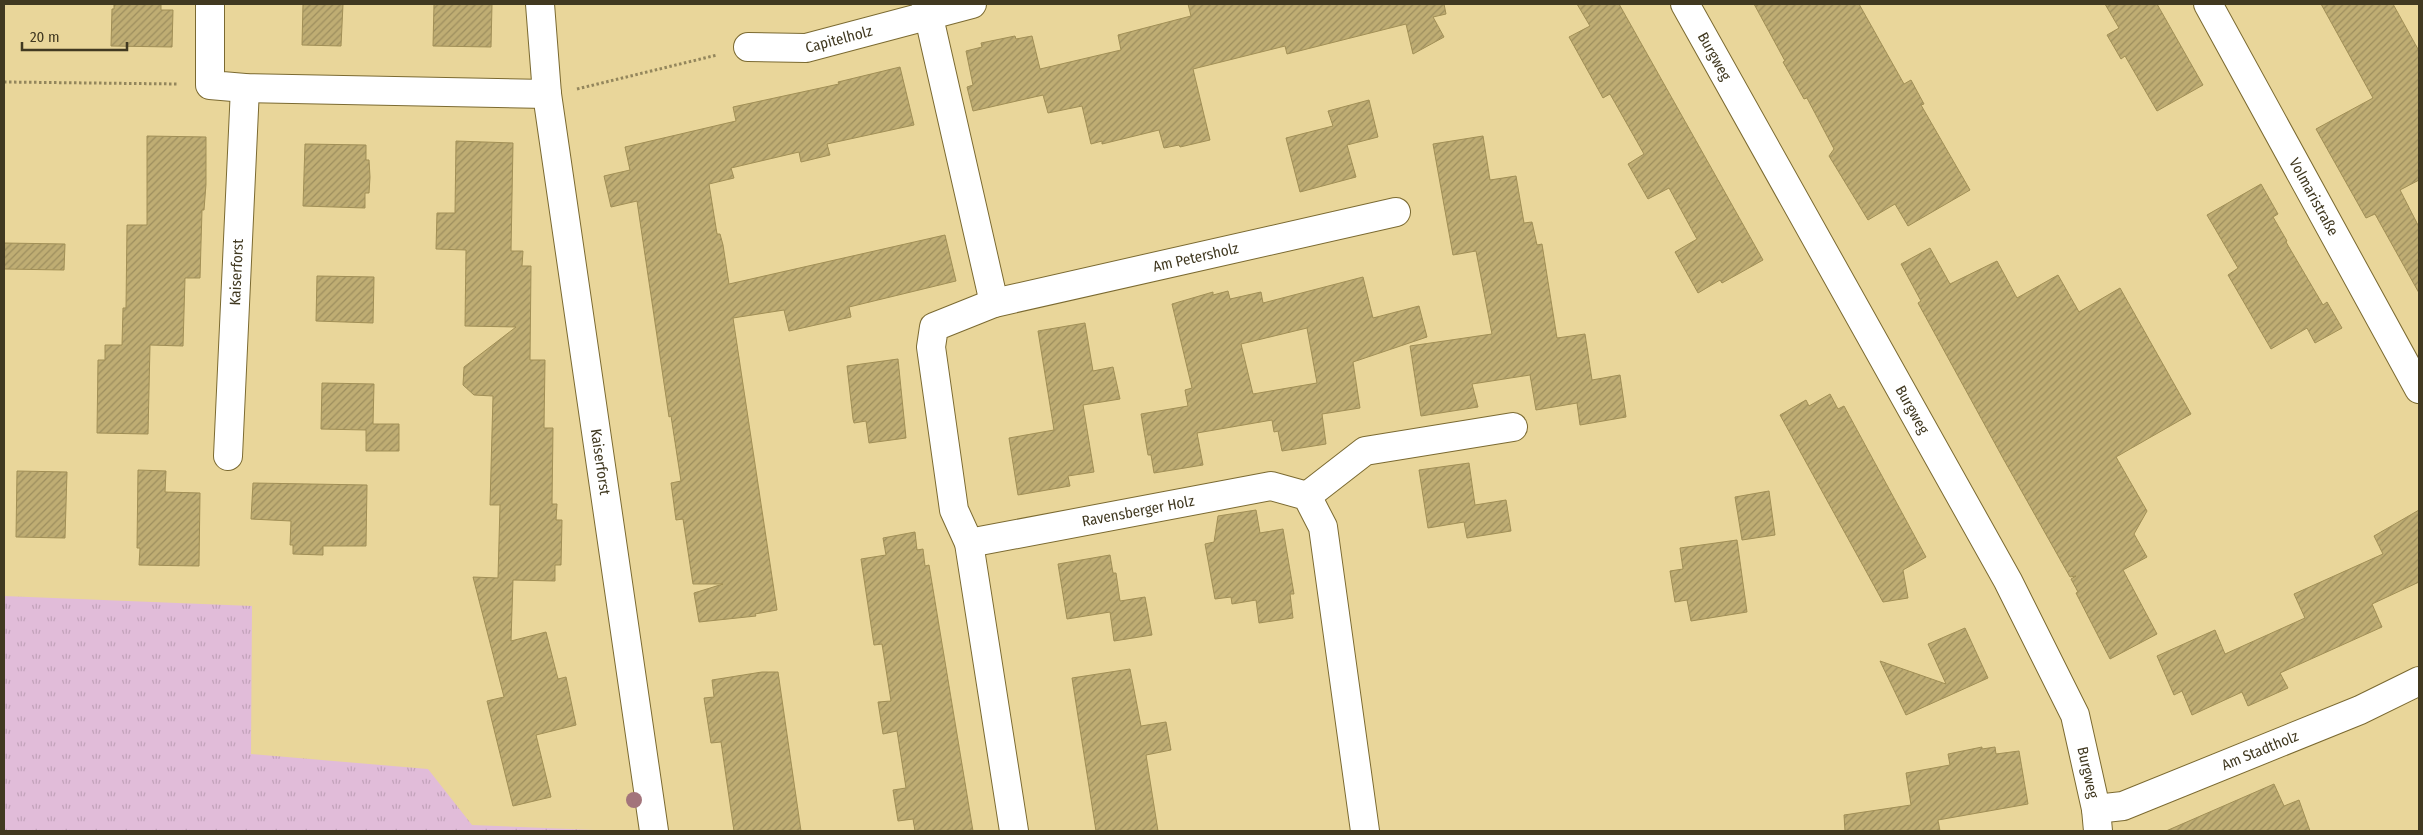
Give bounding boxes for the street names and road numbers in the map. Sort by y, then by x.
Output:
street label: Capitelholz [803,22,874,57]
street label: Burgweg [1694,29,1735,84]
street label: Volmaristraße [2285,155,2342,239]
street label: Kaiserforst [226,238,247,306]
street label: Am Petersholz [1151,239,1240,276]
street label: Burgweg [1891,382,1933,437]
street label: Kaiserforst [587,428,614,496]
street label: Ravensberger Holz [1080,492,1196,531]
street label: Am Stadtholz [2219,727,2301,774]
street label: Burgweg [2073,745,2102,800]

